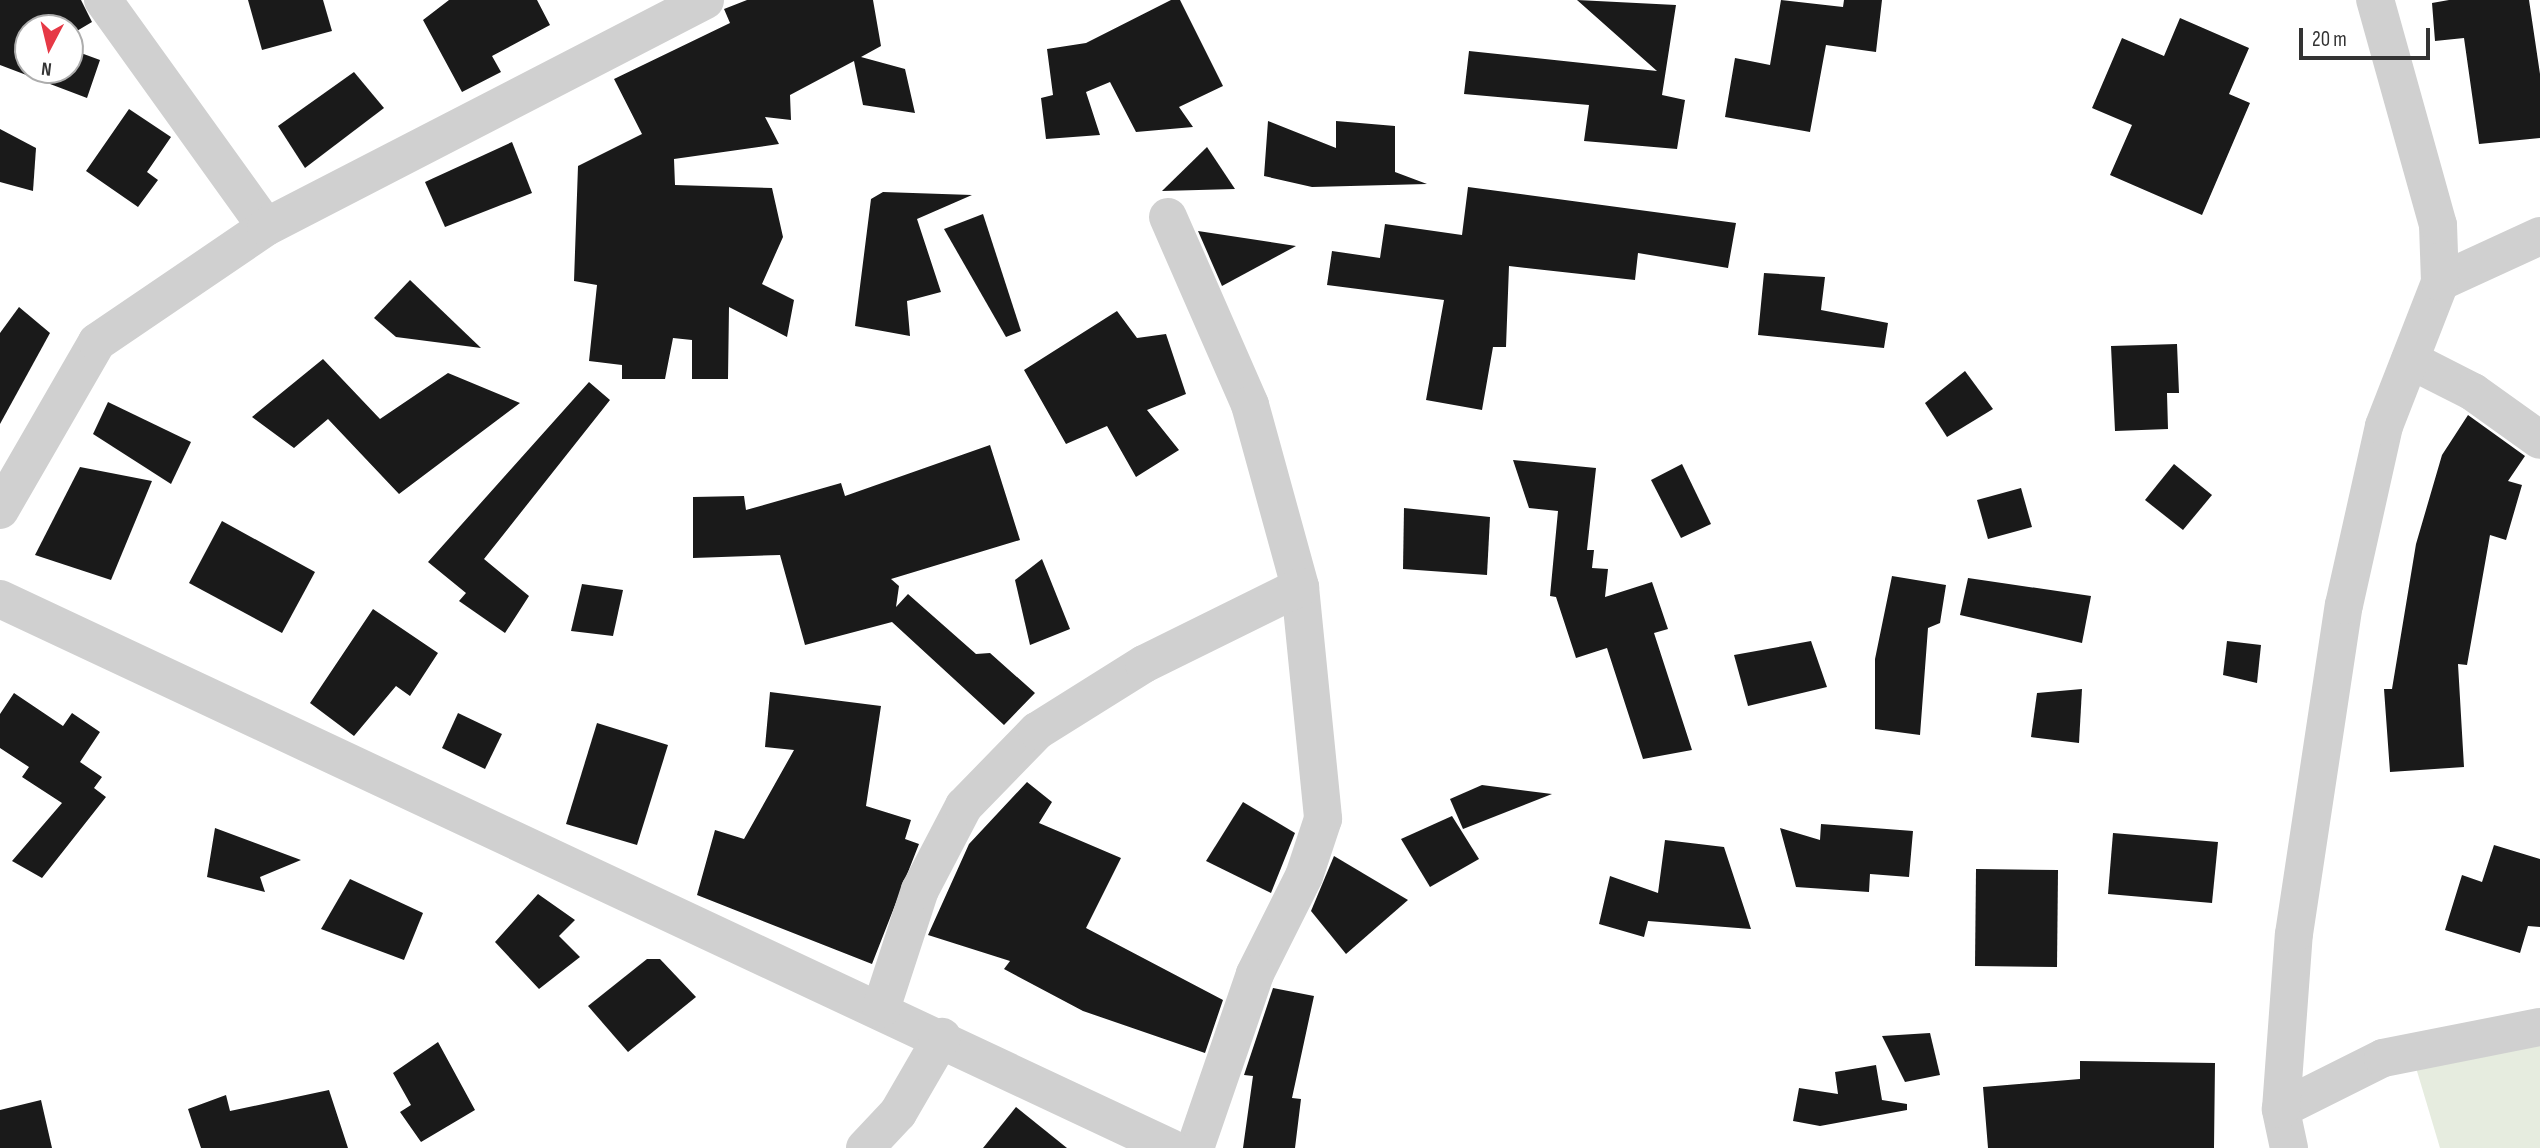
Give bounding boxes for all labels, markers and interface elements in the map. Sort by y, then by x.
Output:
north arrow [14,14,84,84]
scale bar [2302,14,2433,58]
text: 20 m [2312,27,2347,52]
text: N [40,56,53,80]

